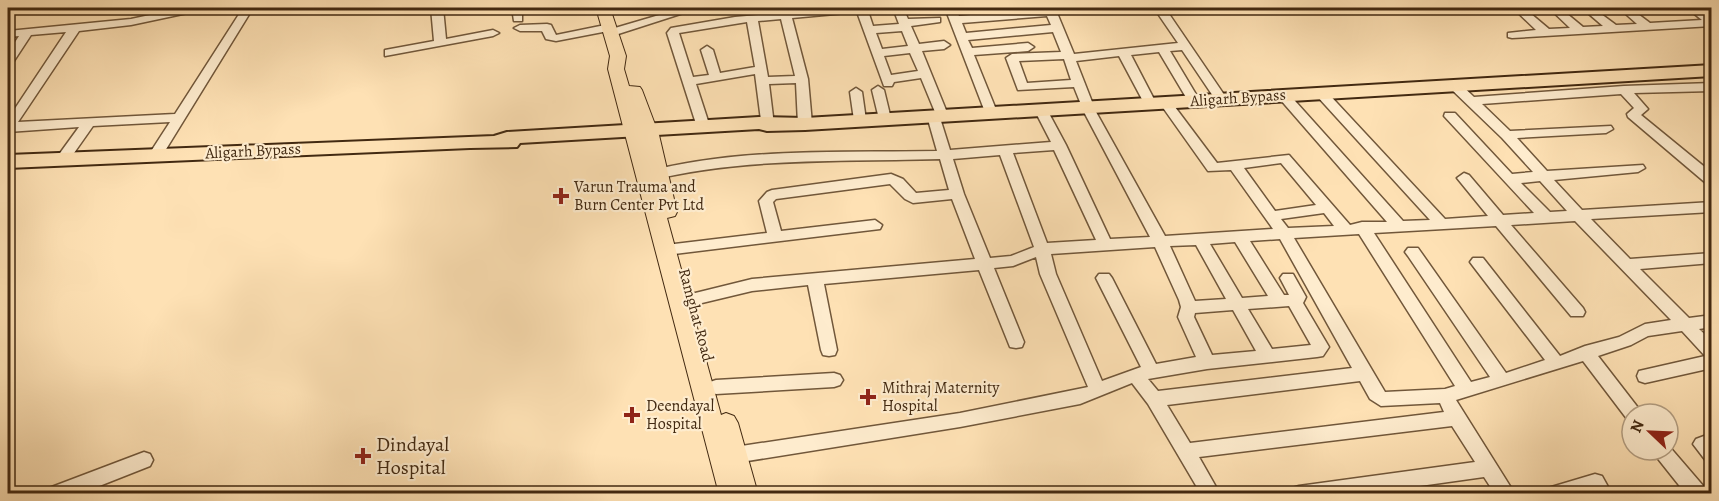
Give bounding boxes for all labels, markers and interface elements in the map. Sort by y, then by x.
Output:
street label: Aligarh Bypass [1188,84,1287,112]
street label: Aligarh Bypass [204,138,301,165]
place label: Varun Trauma and Burn Center Pvt Ltd [573,176,705,216]
marker: Varun Trauma and Burn Center Pvt Ltd [552,187,570,205]
street label: Ramghat Road [673,266,719,365]
place label: Mithraj Maternity Hospital [882,377,1000,417]
marker: Mithraj Maternity Hospital [859,388,877,406]
place label: Deendayal Hospital [646,395,714,435]
north arrow [1620,402,1680,462]
marker: Deendayal Hospital [623,406,641,424]
text: N [1625,417,1650,436]
place label: Dindayal Hospital [376,431,449,481]
marker: Dindayal Hospital [354,447,372,465]

